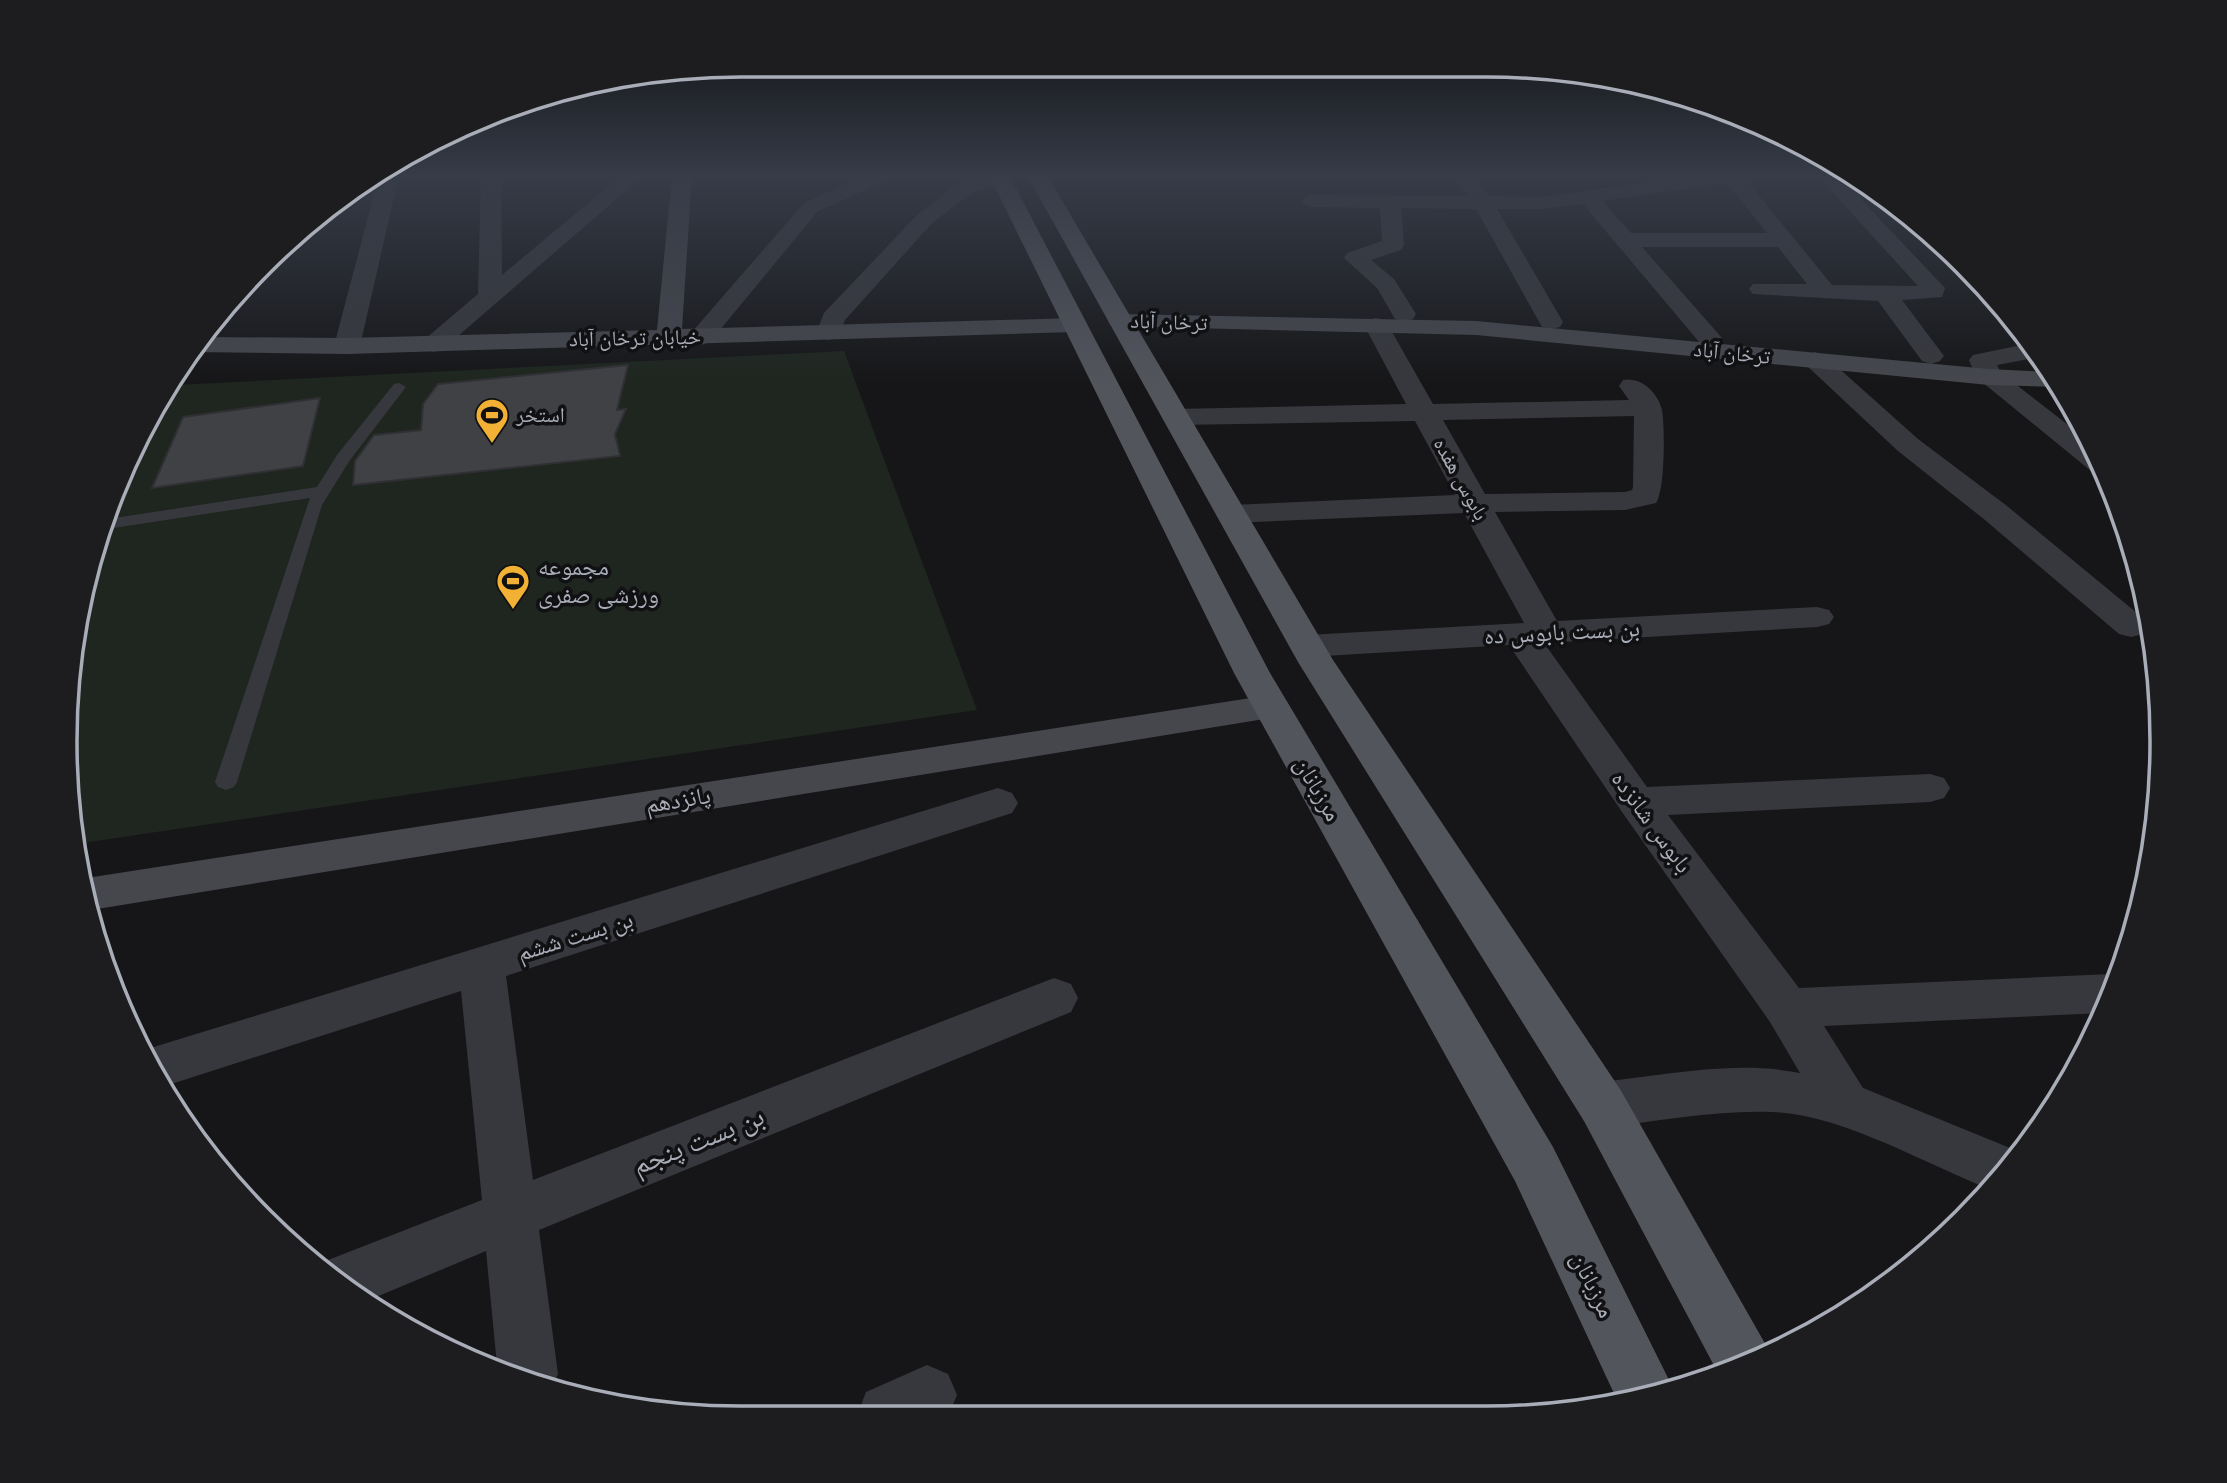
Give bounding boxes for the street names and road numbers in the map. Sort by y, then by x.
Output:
street label: ترخان آباد [1130,309,1208,336]
street label: خیابان ترخان آباد [569,325,701,352]
street label: ترخان آباد [1692,337,1771,370]
street label: بابوس هفده [1428,433,1493,525]
street label: بن بست بابوس ده [1483,614,1641,651]
street label: مرزبانان [1288,752,1347,827]
street label: بابوس شانزده [1605,766,1698,879]
street label: پانزدهم [644,781,713,821]
street label: بن بست ششم [514,905,637,969]
street label: بن بست پنجم [628,1099,770,1184]
street label: مرزبانان [1564,1248,1621,1323]

